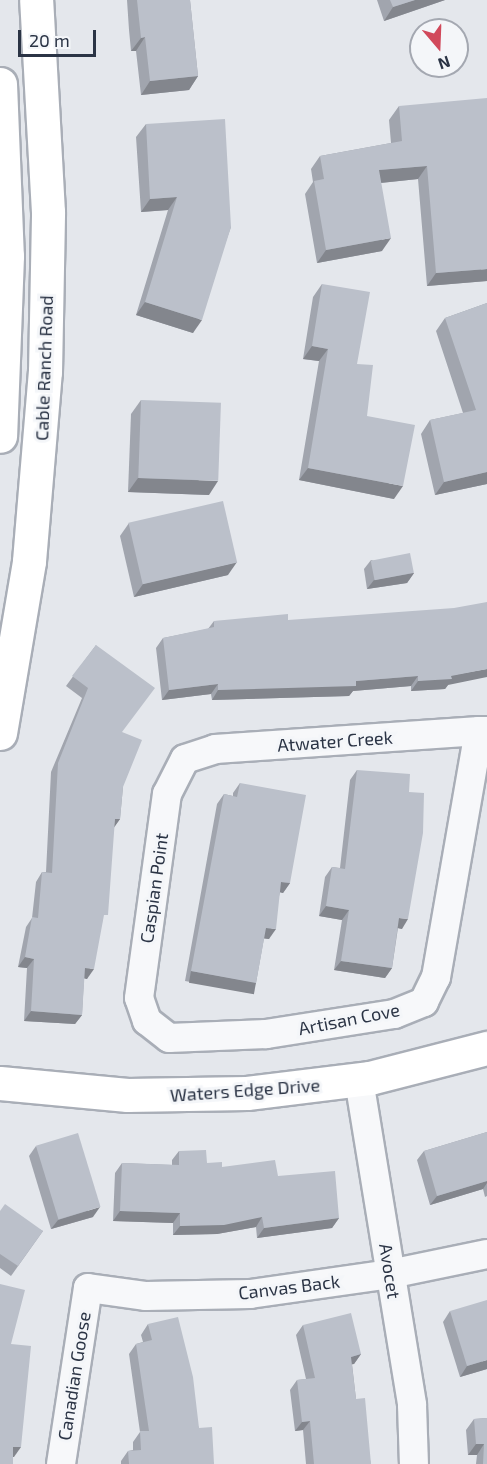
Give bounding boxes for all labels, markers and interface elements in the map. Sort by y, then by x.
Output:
scale bar [21,18,99,56]
north arrow [409,18,469,78]
text: 20 m [29,29,70,51]
text: N [436,53,453,74]
street label: Cable Ranch Road [31,295,57,441]
street label: Atwater Creek [276,726,394,756]
street label: Caspian Point [136,832,172,944]
street label: Artisan Cove [297,999,401,1039]
street label: Waters Edge Drive [169,1074,321,1106]
street label: Avocet [375,1242,405,1300]
street label: Canvas Back [237,1270,341,1304]
street label: Canadian Goose [53,1310,95,1442]

